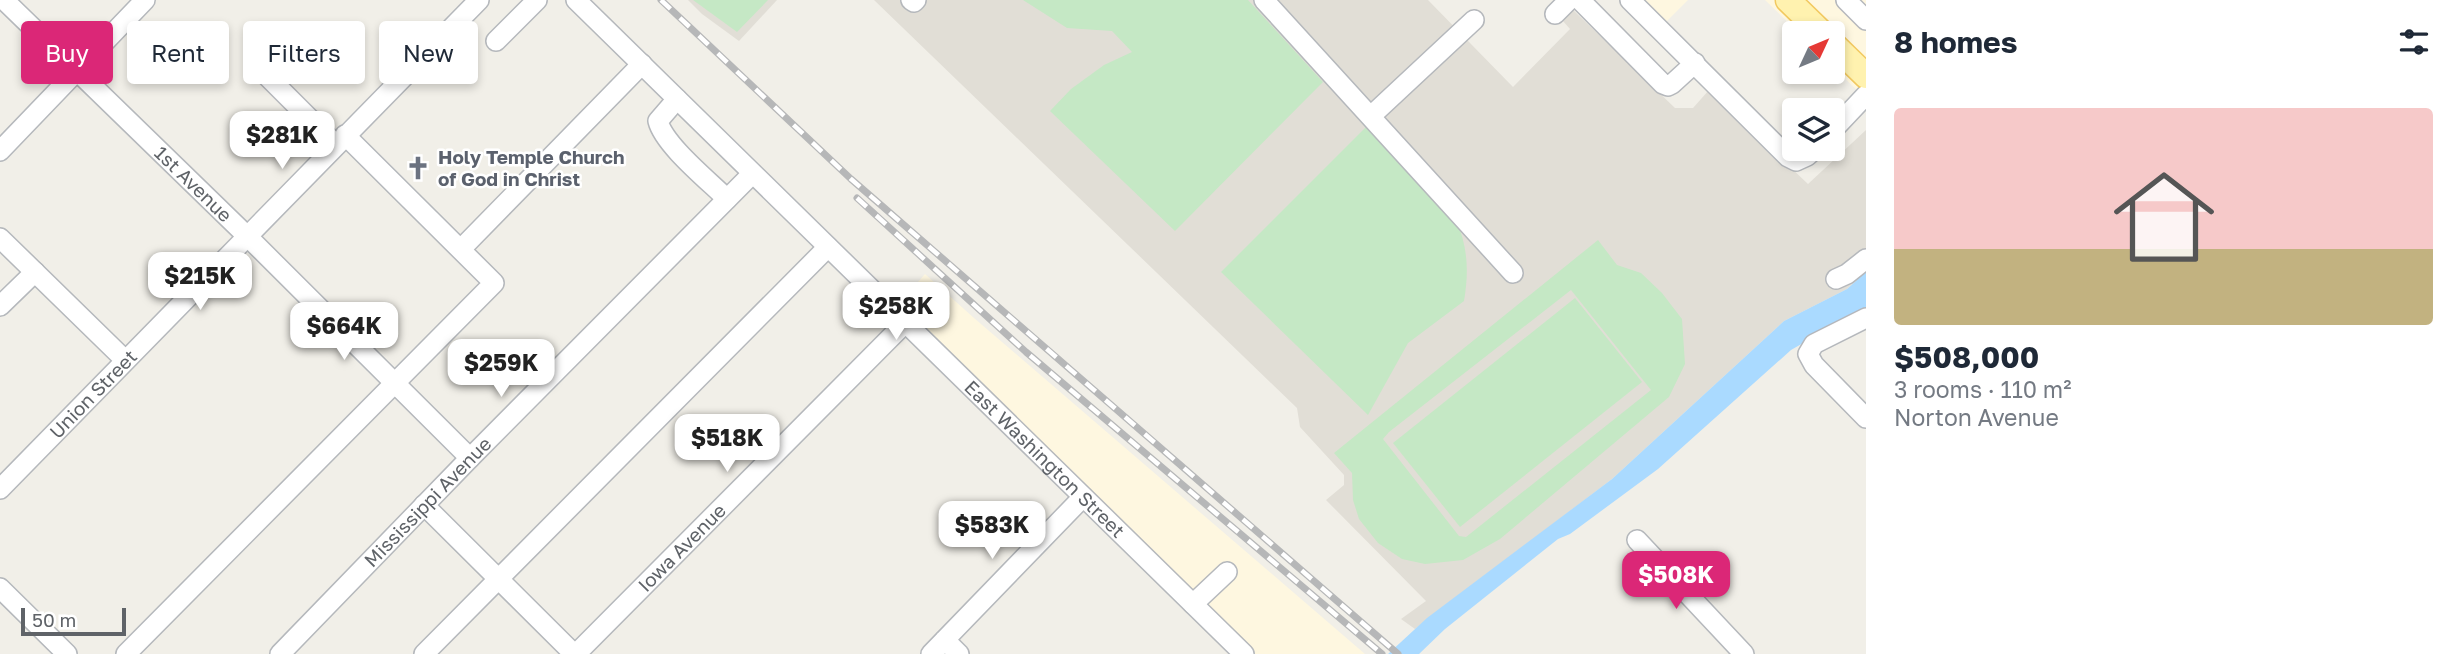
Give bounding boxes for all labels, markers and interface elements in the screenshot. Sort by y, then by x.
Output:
chip: Buy [21,21,113,84]
chip: Rent [127,21,229,84]
chip: Filters [243,21,365,84]
chip: New [379,21,478,84]
north arrow [1782,21,1844,84]
map controls [1782,21,1845,161]
icon: filters [2395,23,2433,61]
text: 8 homes [1894,24,2018,60]
button: layers [1782,98,1845,161]
pin: $281K [233,111,331,171]
text: $281K [246,120,318,148]
street label: 1st Avenue [150,141,237,226]
place label: Holy Temple Church of God in Christ [438,145,624,190]
church icon: Holy Temple Church of God in Christ [404,154,432,182]
icon: home [2101,154,2227,280]
pin: $215K [151,252,249,312]
text: $215K [164,261,236,289]
pin: $258K [847,282,945,342]
text: $258K [859,291,933,319]
pin: $664K [295,302,393,362]
text: $664K [306,311,382,339]
text: $508,000 [1894,339,2039,375]
pin: $259K [452,340,550,399]
street label: Union Street [44,345,141,443]
text: $259K [464,348,538,376]
street label: East Washington Street [960,375,1130,542]
text: 3 rooms · 110 m² [1894,375,2071,403]
text: Norton Avenue [1894,403,2059,431]
pin: $518K [678,414,776,474]
text: $518K [691,423,763,451]
street label: Mississippi Avenue [359,432,496,571]
street label: Iowa Avenue [633,498,730,596]
pin: $583K [943,502,1041,561]
text: $583K [955,510,1029,538]
pin: $508K [1627,552,1725,611]
text: $508K [1638,560,1714,588]
scale bar [21,605,126,637]
text: 50 m [32,608,76,631]

